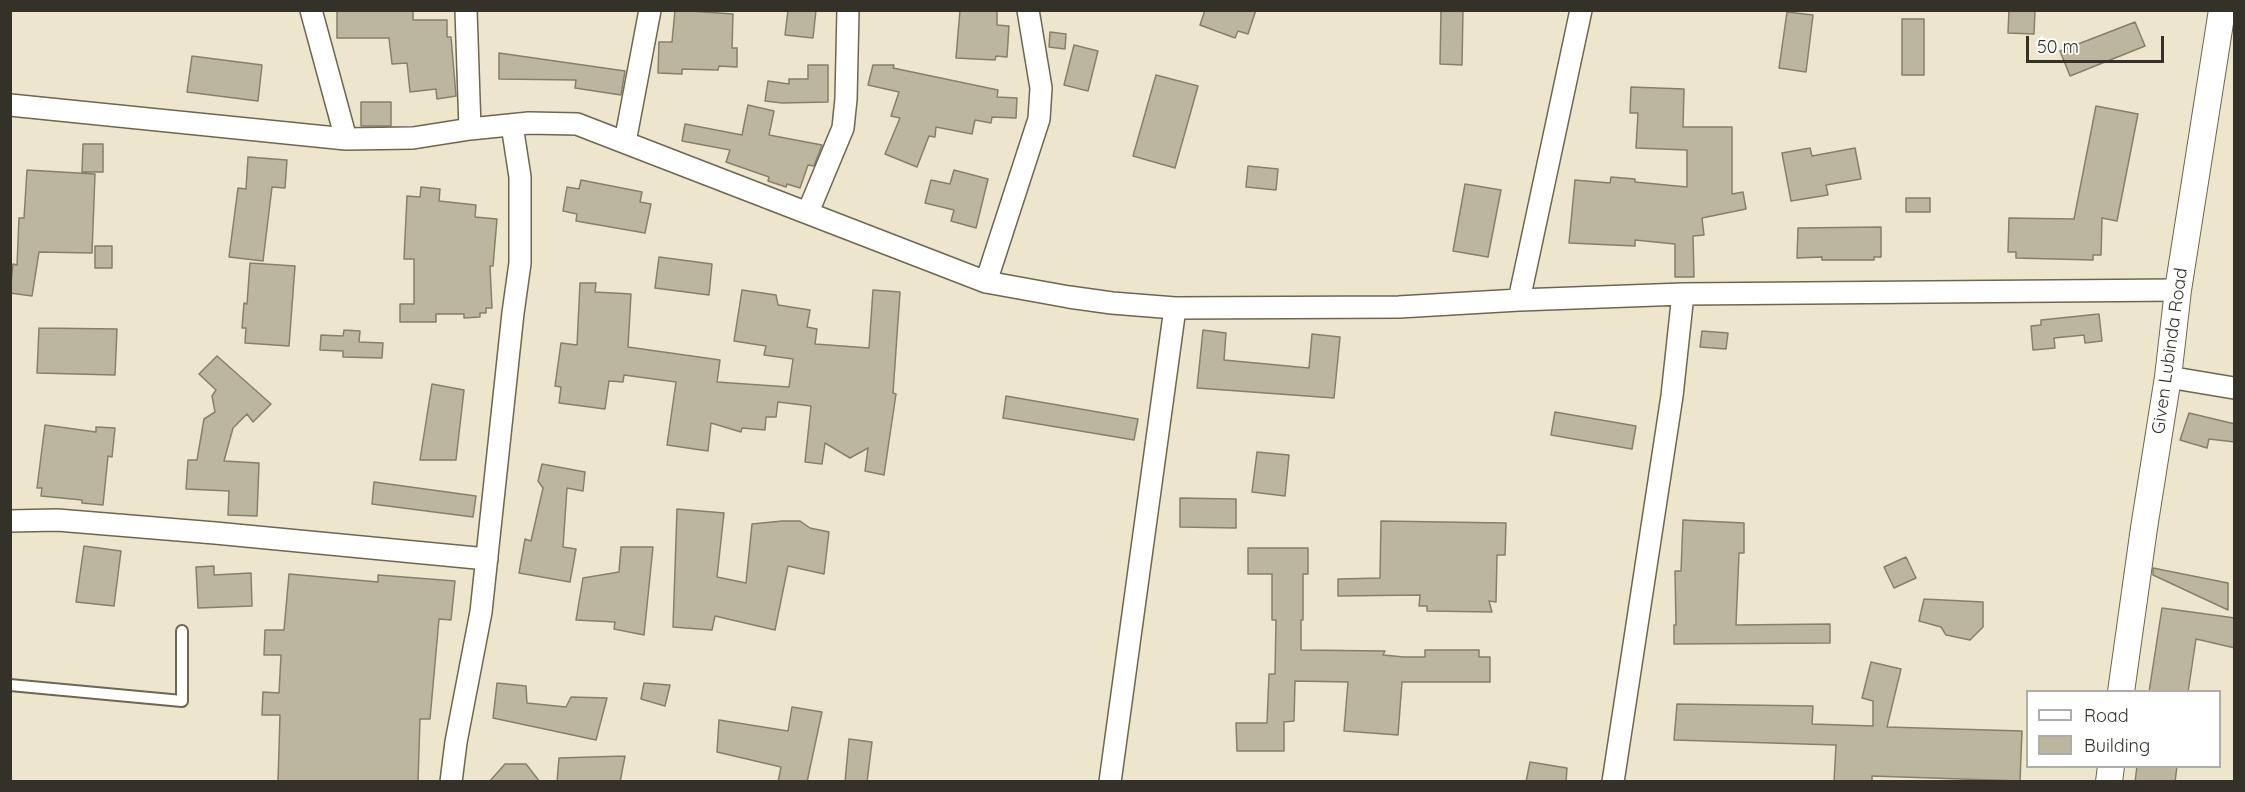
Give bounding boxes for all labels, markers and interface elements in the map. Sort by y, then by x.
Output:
scale bar [2029,24,2167,62]
text: 50 m [2037,35,2079,58]
street label: Given Lubinda Road [2148,266,2192,436]
legend [2026,690,2221,768]
text: Road [2084,704,2129,727]
text: Building [2084,734,2150,757]

